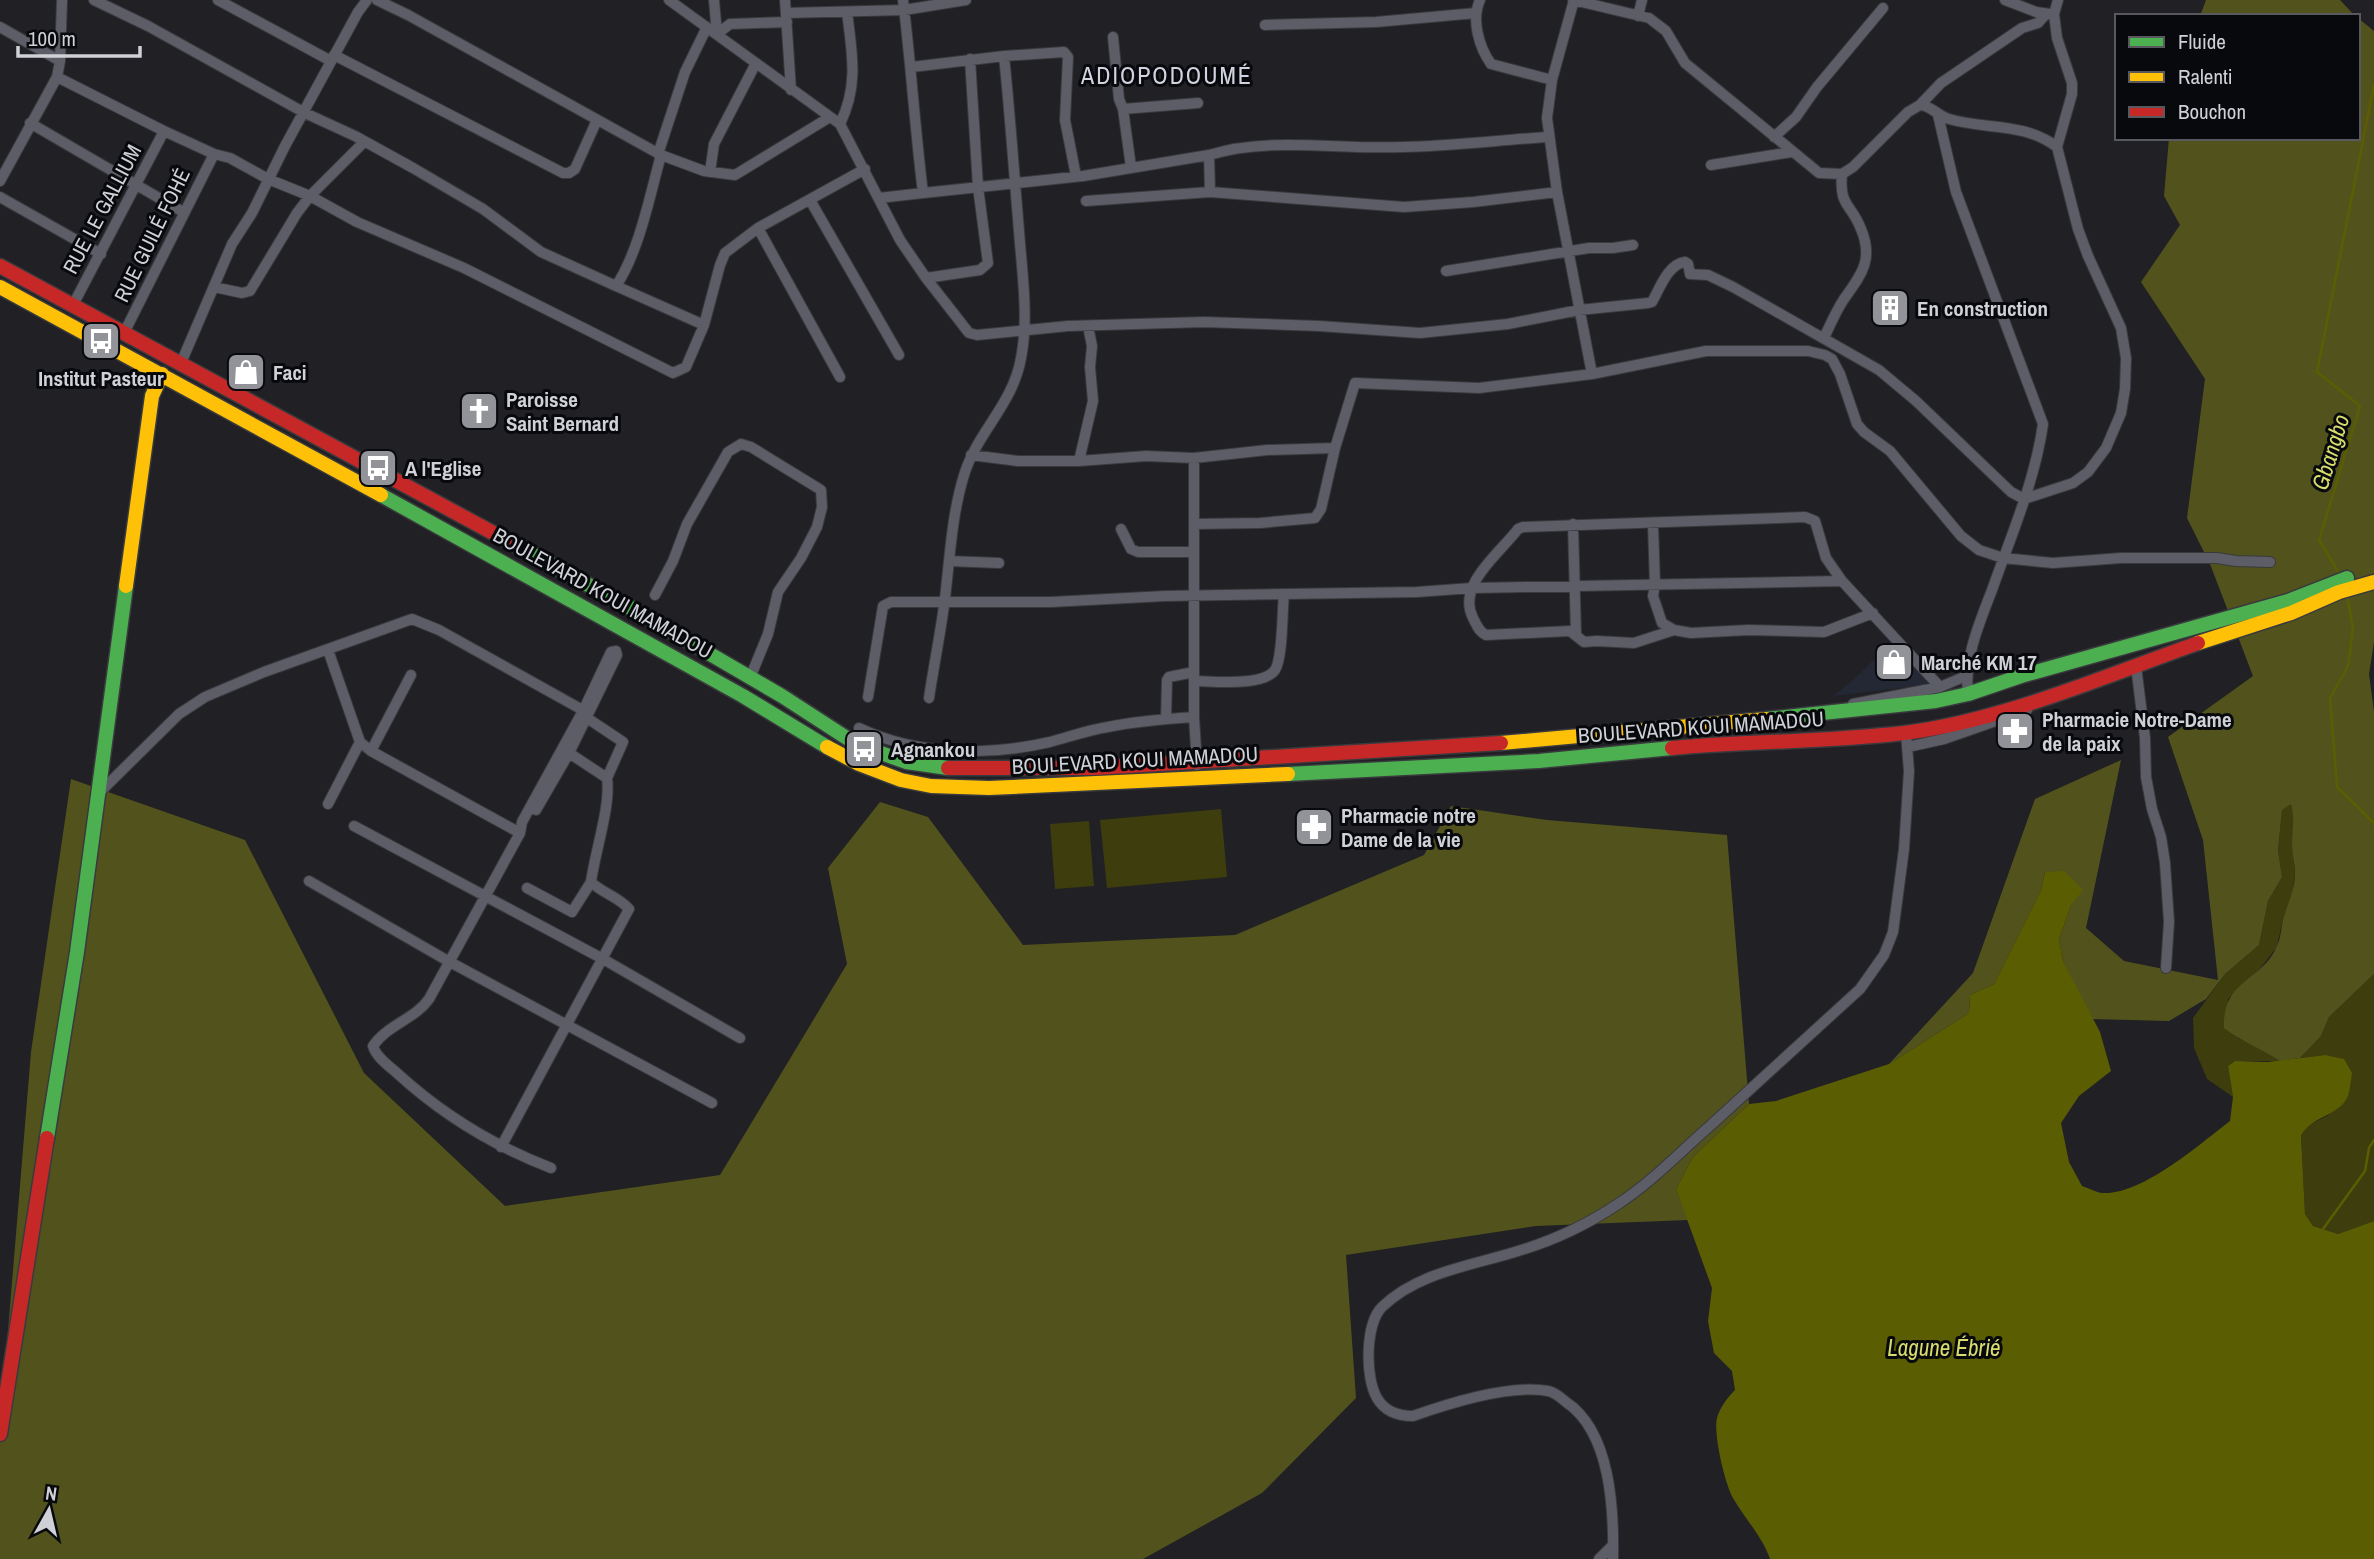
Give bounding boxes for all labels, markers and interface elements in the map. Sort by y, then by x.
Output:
scale bar [18,14,140,58]
legend [2115,14,2360,140]
text: 100 m [28,24,76,53]
text: Fluide [2178,27,2226,56]
district label: ADIOPODOUMÉ [1080,59,1253,91]
text: Ralenti [2178,62,2233,91]
text: Bouchon [2178,97,2246,126]
street label: RUE LE GALLIUM [56,139,148,279]
street label: RUE GUILÉ FOHÉ [107,163,197,307]
building icon: En construction [1869,287,1911,329]
place label: En construction [1917,294,2048,323]
bus stop icon: Institut Pasteur [80,320,122,362]
shop icon: Faci [225,351,267,393]
place label: Faci [273,358,307,387]
place label: Institut Pasteur [38,364,164,393]
place label: Paroisse Saint Bernard [506,385,619,438]
church icon: Paroisse Saint Bernard [458,390,500,432]
water label: Gbangbo [2304,410,2356,494]
bus stop icon: A l'Eglise [357,447,399,489]
place label: A l'Eglise [405,454,481,483]
street label: BOULEVARD KOUI MAMADOU [488,521,718,665]
shop icon: Marché KM 17 [1873,641,1915,683]
place label: Marché KM 17 [1921,648,2037,677]
street label: BOULEVARD KOUI MAMADOU [1577,704,1825,750]
place label: Pharmacie Notre-Dame de la paix [2042,705,2231,758]
pharmacy icon: Pharmacie Notre-Dame de la paix [1994,710,2036,752]
bus stop icon: Agnankou [843,728,885,770]
place label: Agnankou [891,735,975,764]
street label: BOULEVARD KOUI MAMADOU [1011,739,1259,781]
place label: Pharmacie notre Dame de la vie [1341,801,1476,854]
pharmacy icon: Pharmacie notre Dame de la vie [1293,806,1335,848]
water label: Lagune Ébrié [1887,1332,2001,1363]
north arrow [14,1475,84,1545]
text: N [44,1480,59,1507]

